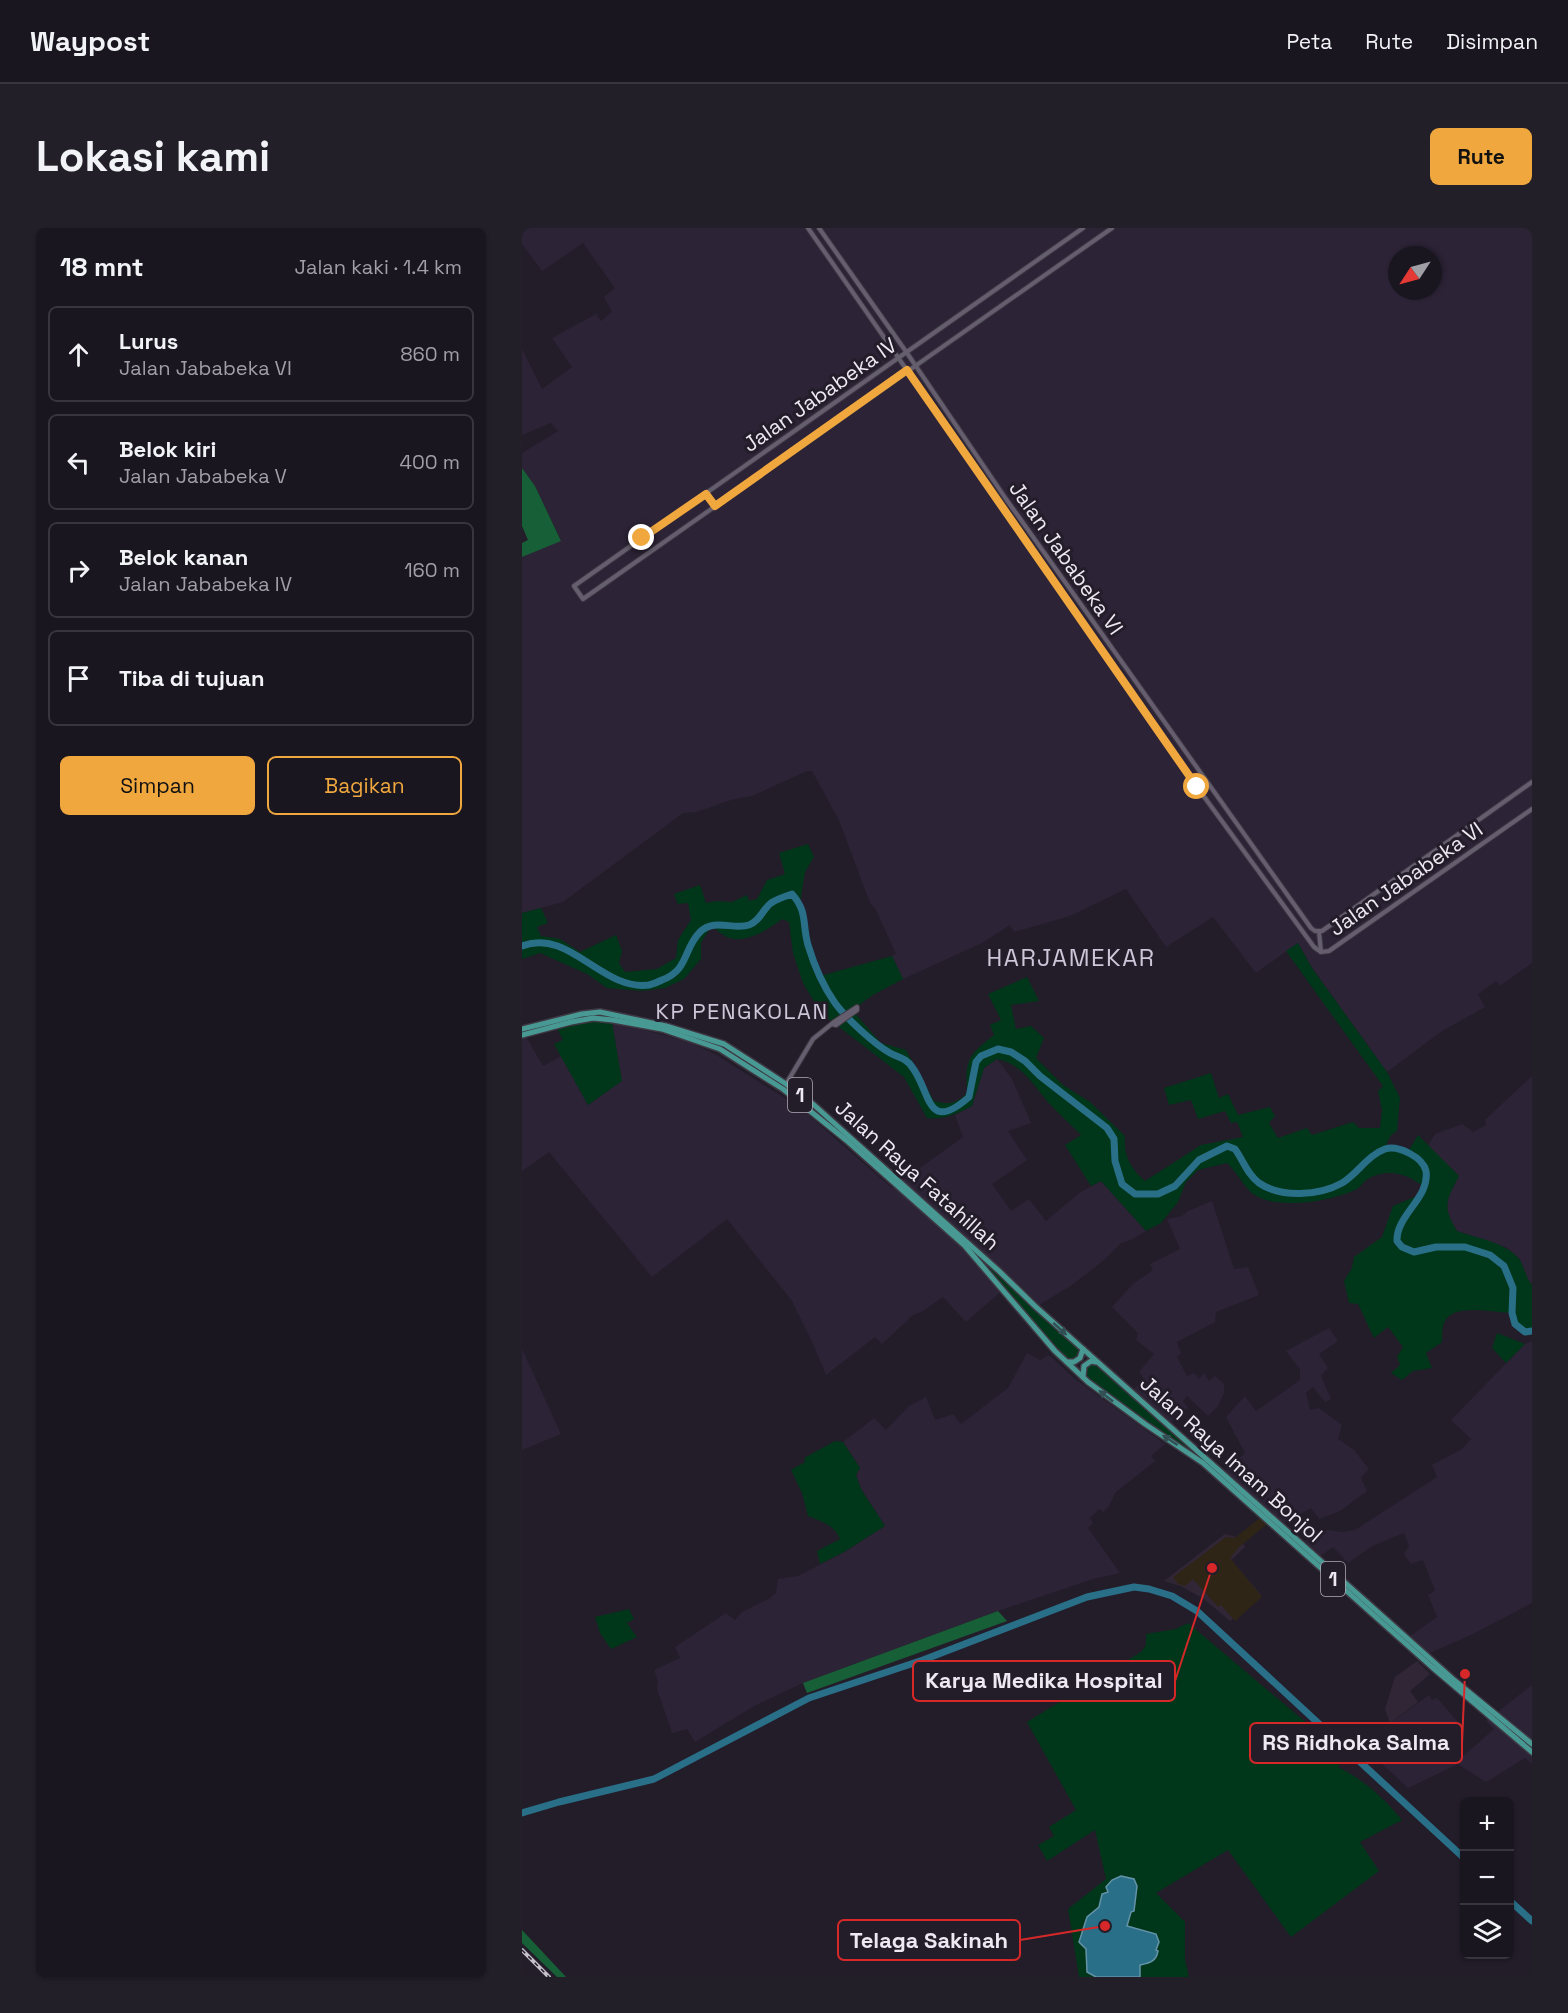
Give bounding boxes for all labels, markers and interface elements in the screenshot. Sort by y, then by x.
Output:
text: Waypost [30,23,150,59]
text: Peta [1286,28,1332,55]
text: Rute [1365,28,1413,55]
text: Disimpan [1446,28,1538,55]
button: Rute [1430,128,1532,185]
text: Lokasi kami [36,130,270,183]
north arrow [1388,246,1442,300]
text: 18 mnt [60,250,144,284]
text: Jalan kaki · 1.4 km [295,254,462,280]
text: Lurus [119,327,178,355]
street label: Jalan Jababeka IV [738,331,902,458]
icon: ahead [62,338,95,371]
text: 860 m [400,341,460,367]
text: Jalan Jababeka VI [119,355,292,381]
text: Belok kiri [119,435,216,463]
icon: left [62,446,95,479]
text: 400 m [400,449,460,475]
text: Jalan Jababeka V [119,463,287,489]
street label: Jalan Jababeka VI [1003,476,1130,640]
route end [628,524,654,550]
text: Belok kanan [119,543,248,571]
icon: right [62,554,95,587]
text: 160 m [404,557,460,583]
text: Jalan Jababeka IV [119,571,292,597]
icon: arrive [62,662,95,695]
text: Tiba di tujuan [119,664,265,692]
button: Simpan [60,756,255,815]
button: Bagikan [267,756,462,815]
route start [1183,773,1209,799]
street label: Jalan Jababeka VI [1324,815,1488,942]
district label: HARJAMEKAR [987,942,1155,973]
district label: KP PENGKOLAN [656,997,829,1025]
road number: 1 [788,1078,812,1112]
street label: Jalan Raya Fatahillah [829,1094,1005,1256]
one-way arrow [1053,1322,1068,1336]
street label: Jalan Raya Imam Bonjol [1134,1369,1328,1548]
one-way arrow [1098,1390,1114,1402]
one-way arrow [1162,1434,1178,1446]
road number: 1 [1321,1562,1345,1596]
callout: Karya Medika Hospital [913,1661,1175,1701]
text: Karya Medika Hospital [925,1666,1163,1694]
callout: RS Ridhoka Salma [1250,1723,1462,1763]
text: RS Ridhoka Salma [1262,1728,1450,1756]
map controls [1460,1797,1514,1959]
button: + [1460,1797,1514,1851]
button: − [1460,1851,1514,1905]
button: layers [1460,1905,1514,1959]
callout: Telaga Sakinah [838,1920,1020,1960]
text: Telaga Sakinah [850,1926,1008,1954]

